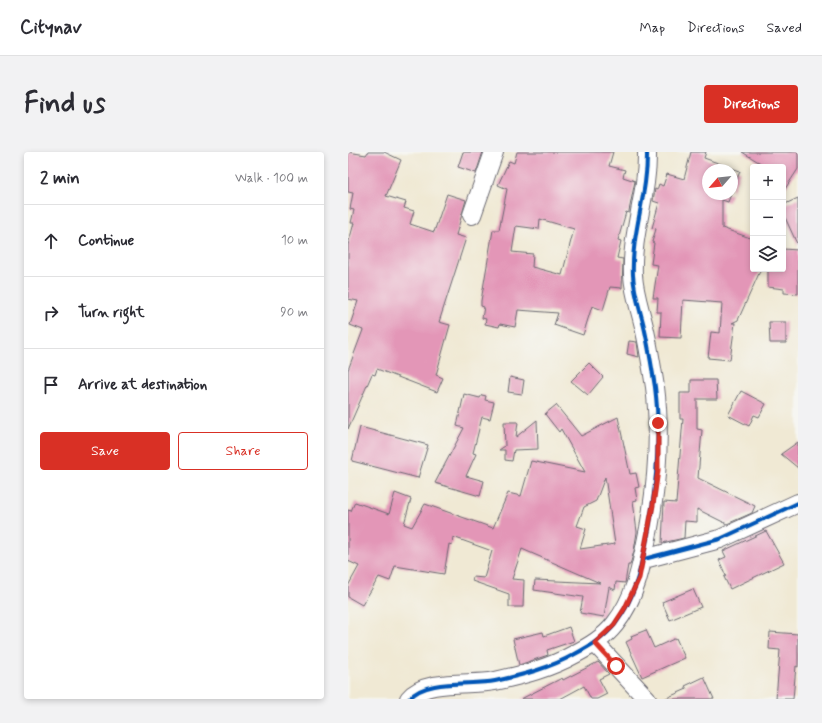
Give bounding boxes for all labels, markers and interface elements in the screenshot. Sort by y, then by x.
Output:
text: Citynav [20,15,82,40]
text: Map [639,19,665,37]
text: Directions [687,19,745,37]
text: Saved [767,19,802,37]
button: Directions [704,85,798,123]
text: Find us [24,86,105,123]
north arrow [702,164,738,200]
map controls [750,164,786,272]
button: + [750,164,786,200]
text: 2 min [40,167,80,189]
text: Walk · 100 m [235,170,308,187]
button: − [750,200,786,236]
icon: ahead [40,230,62,252]
text: Continue [78,231,134,251]
text: 10 m [281,232,308,249]
button: layers [750,236,786,272]
icon: right [40,302,62,324]
text: Turn right [78,303,145,323]
text: 90 m [280,304,308,321]
icon: arrive [40,374,62,396]
text: Arrive at destination [78,375,207,395]
route end [649,414,667,432]
button: Save [40,432,170,470]
button: Share [178,432,308,470]
route start [607,657,625,675]

